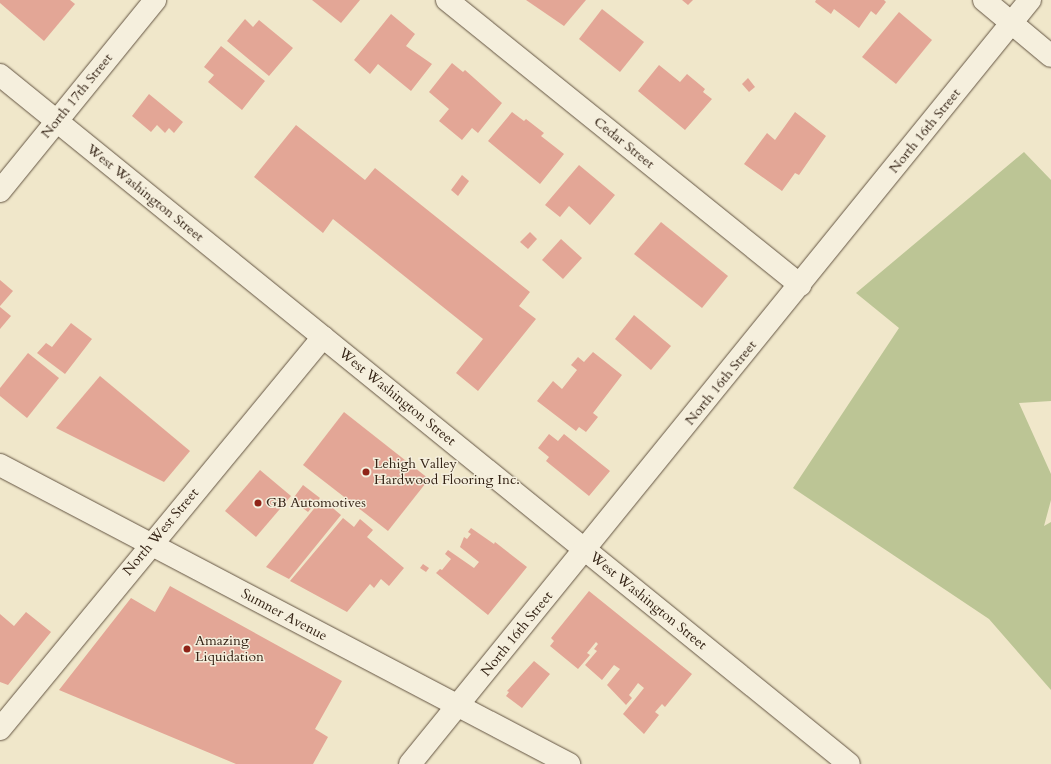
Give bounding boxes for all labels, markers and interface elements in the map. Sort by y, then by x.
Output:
street label: North 17th Street [38,50,116,142]
street label: North 16th Street [886,85,964,177]
street label: Cedar Street [590,113,658,173]
street label: West Washington Street [83,141,207,245]
street label: North 16th Street [682,337,760,429]
street label: West Washington Street [335,345,459,449]
place label: Lehigh Valley Hardwood Flooring Inc. [374,456,520,488]
marker: Lehigh Valley Hardwood Flooring Inc. [361,467,371,477]
street label: North West Street [120,485,202,579]
place label: GB Automotives [266,495,366,511]
marker: GB Automotives [253,498,263,508]
street label: West Washington Street [586,549,710,653]
street label: Sumner Avenue [238,585,330,645]
street label: North 16th Street [478,588,556,680]
place label: Amazing Liquidation [195,633,264,666]
marker: Amazing Liquidation [182,644,192,654]

